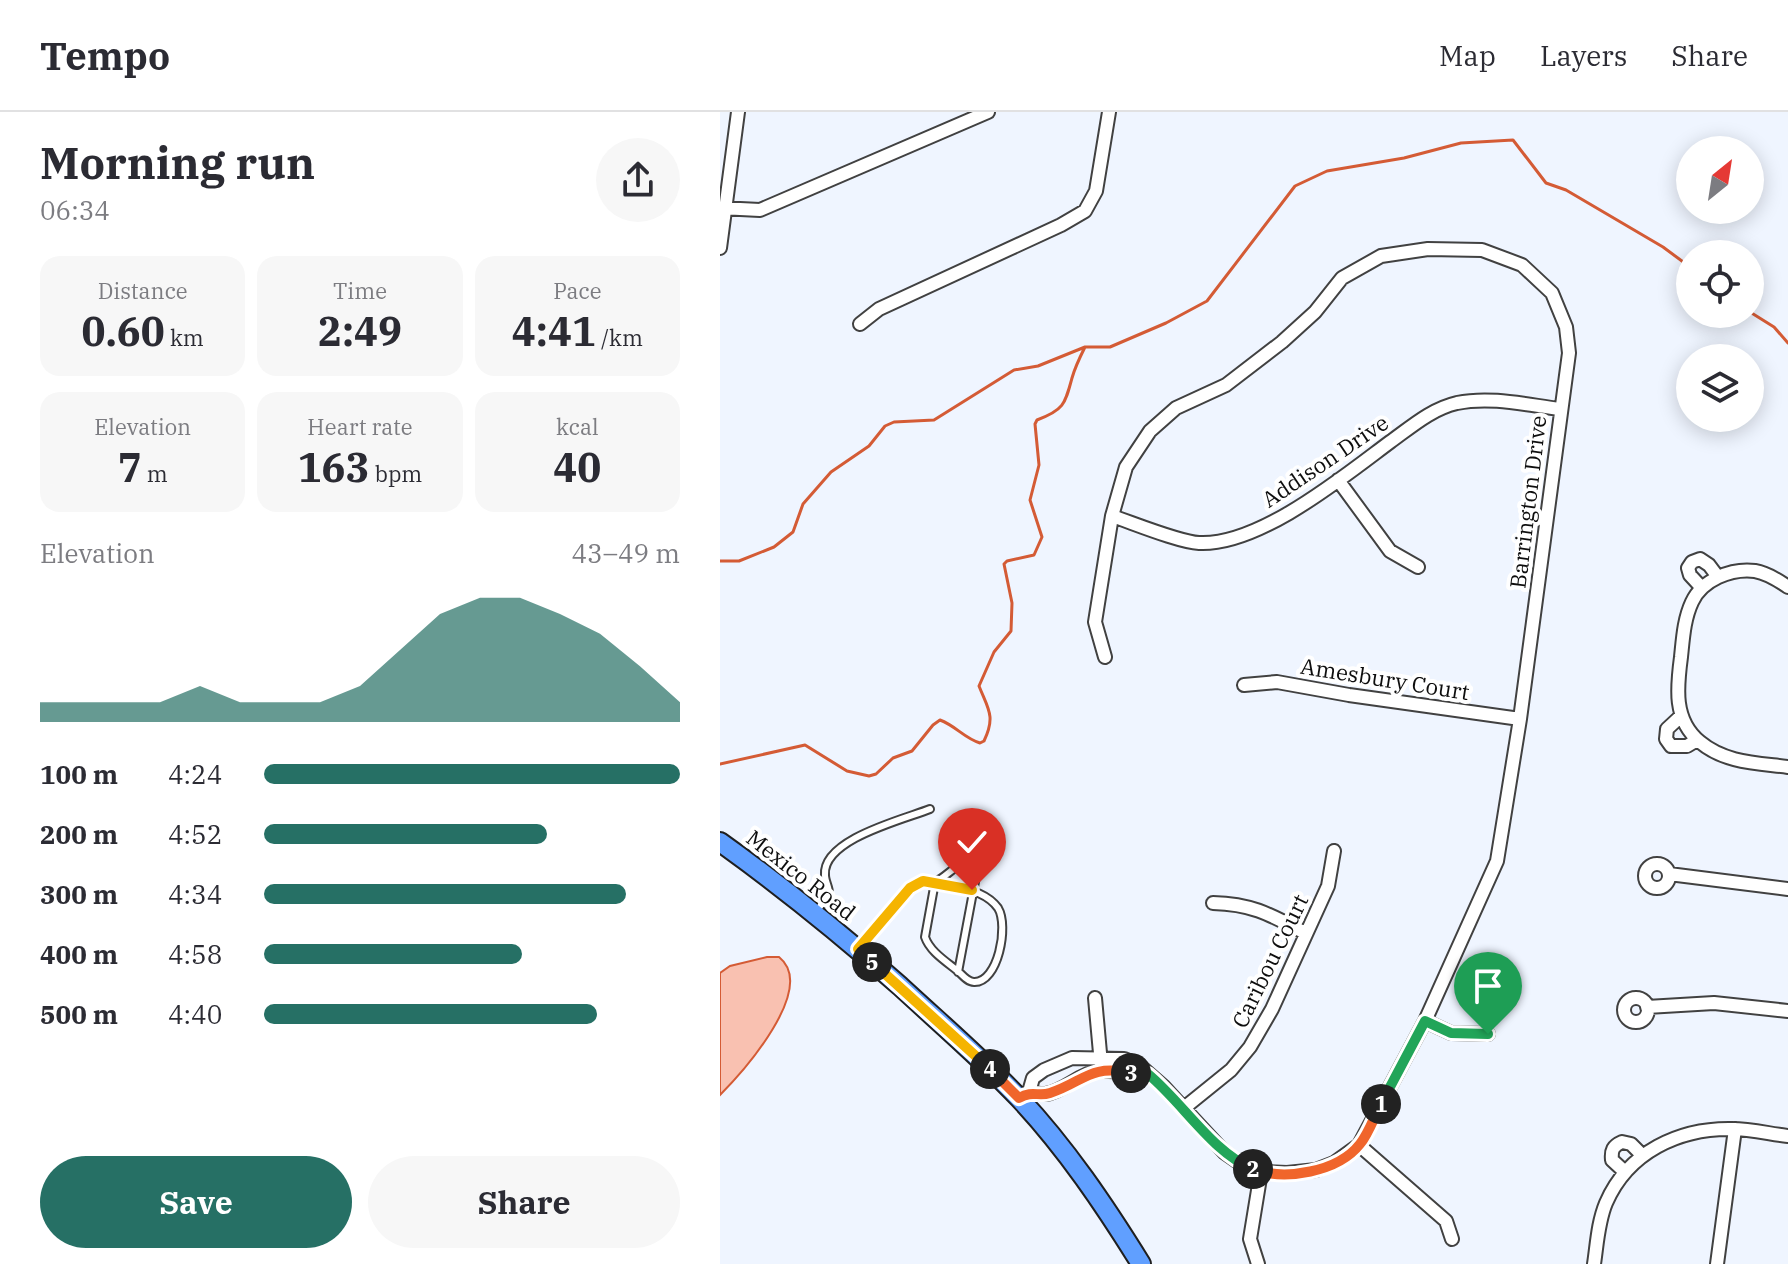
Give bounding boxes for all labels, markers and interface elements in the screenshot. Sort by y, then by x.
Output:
text: Tempo [40,31,170,80]
text: Map [1439,37,1496,74]
text: Layers [1540,37,1627,74]
text: Share [1671,37,1748,74]
text: Morning run [40,134,315,191]
north arrow [1676,136,1764,224]
map controls [1676,136,1764,432]
button: share [596,138,680,222]
text: 06:34 [40,193,110,227]
button: locate [1676,240,1764,328]
text: Distance [98,276,188,305]
text: Time [333,276,387,305]
text: Pace [553,276,602,305]
text: 0.60 [82,305,165,357]
text: 2:49 [318,305,402,357]
text: 4:41 [512,305,596,357]
text: km [165,323,204,352]
text: /km [596,323,643,352]
button: layers [1676,344,1764,432]
street label: Addison Drive [1256,408,1394,514]
text: Elevation [94,412,191,441]
text: Heart rate [307,412,413,441]
text: kcal [556,412,599,441]
street label: Barrington Drive [1503,414,1553,590]
text: 7 [118,441,142,493]
text: 163 [298,441,370,493]
text: 40 [553,441,601,493]
text: m [142,459,168,488]
text: bpm [370,459,422,488]
text: Elevation [40,536,155,570]
text: 43–49 m [572,536,680,570]
street label: Amesbury Court [1299,651,1472,706]
text: 100 m [40,757,118,791]
text: 4:24 [168,757,222,791]
pin [938,808,1006,890]
text: 200 m [40,817,118,851]
text: 4:52 [168,817,222,851]
icon: check [950,820,994,864]
street label: Mexico Road [741,823,862,926]
text: 300 m [40,877,118,911]
text: 4:34 [168,877,222,911]
street label: Caribou Court [1225,889,1314,1032]
text: 400 m [40,937,118,971]
text: 4:58 [168,937,222,971]
pin: 5 [852,942,892,982]
text: 5 [865,947,879,976]
pin [1454,952,1522,1034]
icon: arrive [1466,964,1510,1008]
text: 500 m [40,997,118,1031]
text: 4:40 [168,997,222,1031]
pin: 4 [970,1049,1010,1089]
pin: 3 [1111,1053,1151,1093]
text: 4 [983,1054,997,1083]
text: 3 [1124,1058,1138,1087]
pin: 1 [1361,1084,1401,1124]
text: 1 [1374,1089,1388,1118]
pin: 2 [1233,1149,1273,1189]
text: 2 [1246,1154,1260,1183]
button: Save [40,1156,352,1248]
button: Share [368,1156,680,1248]

